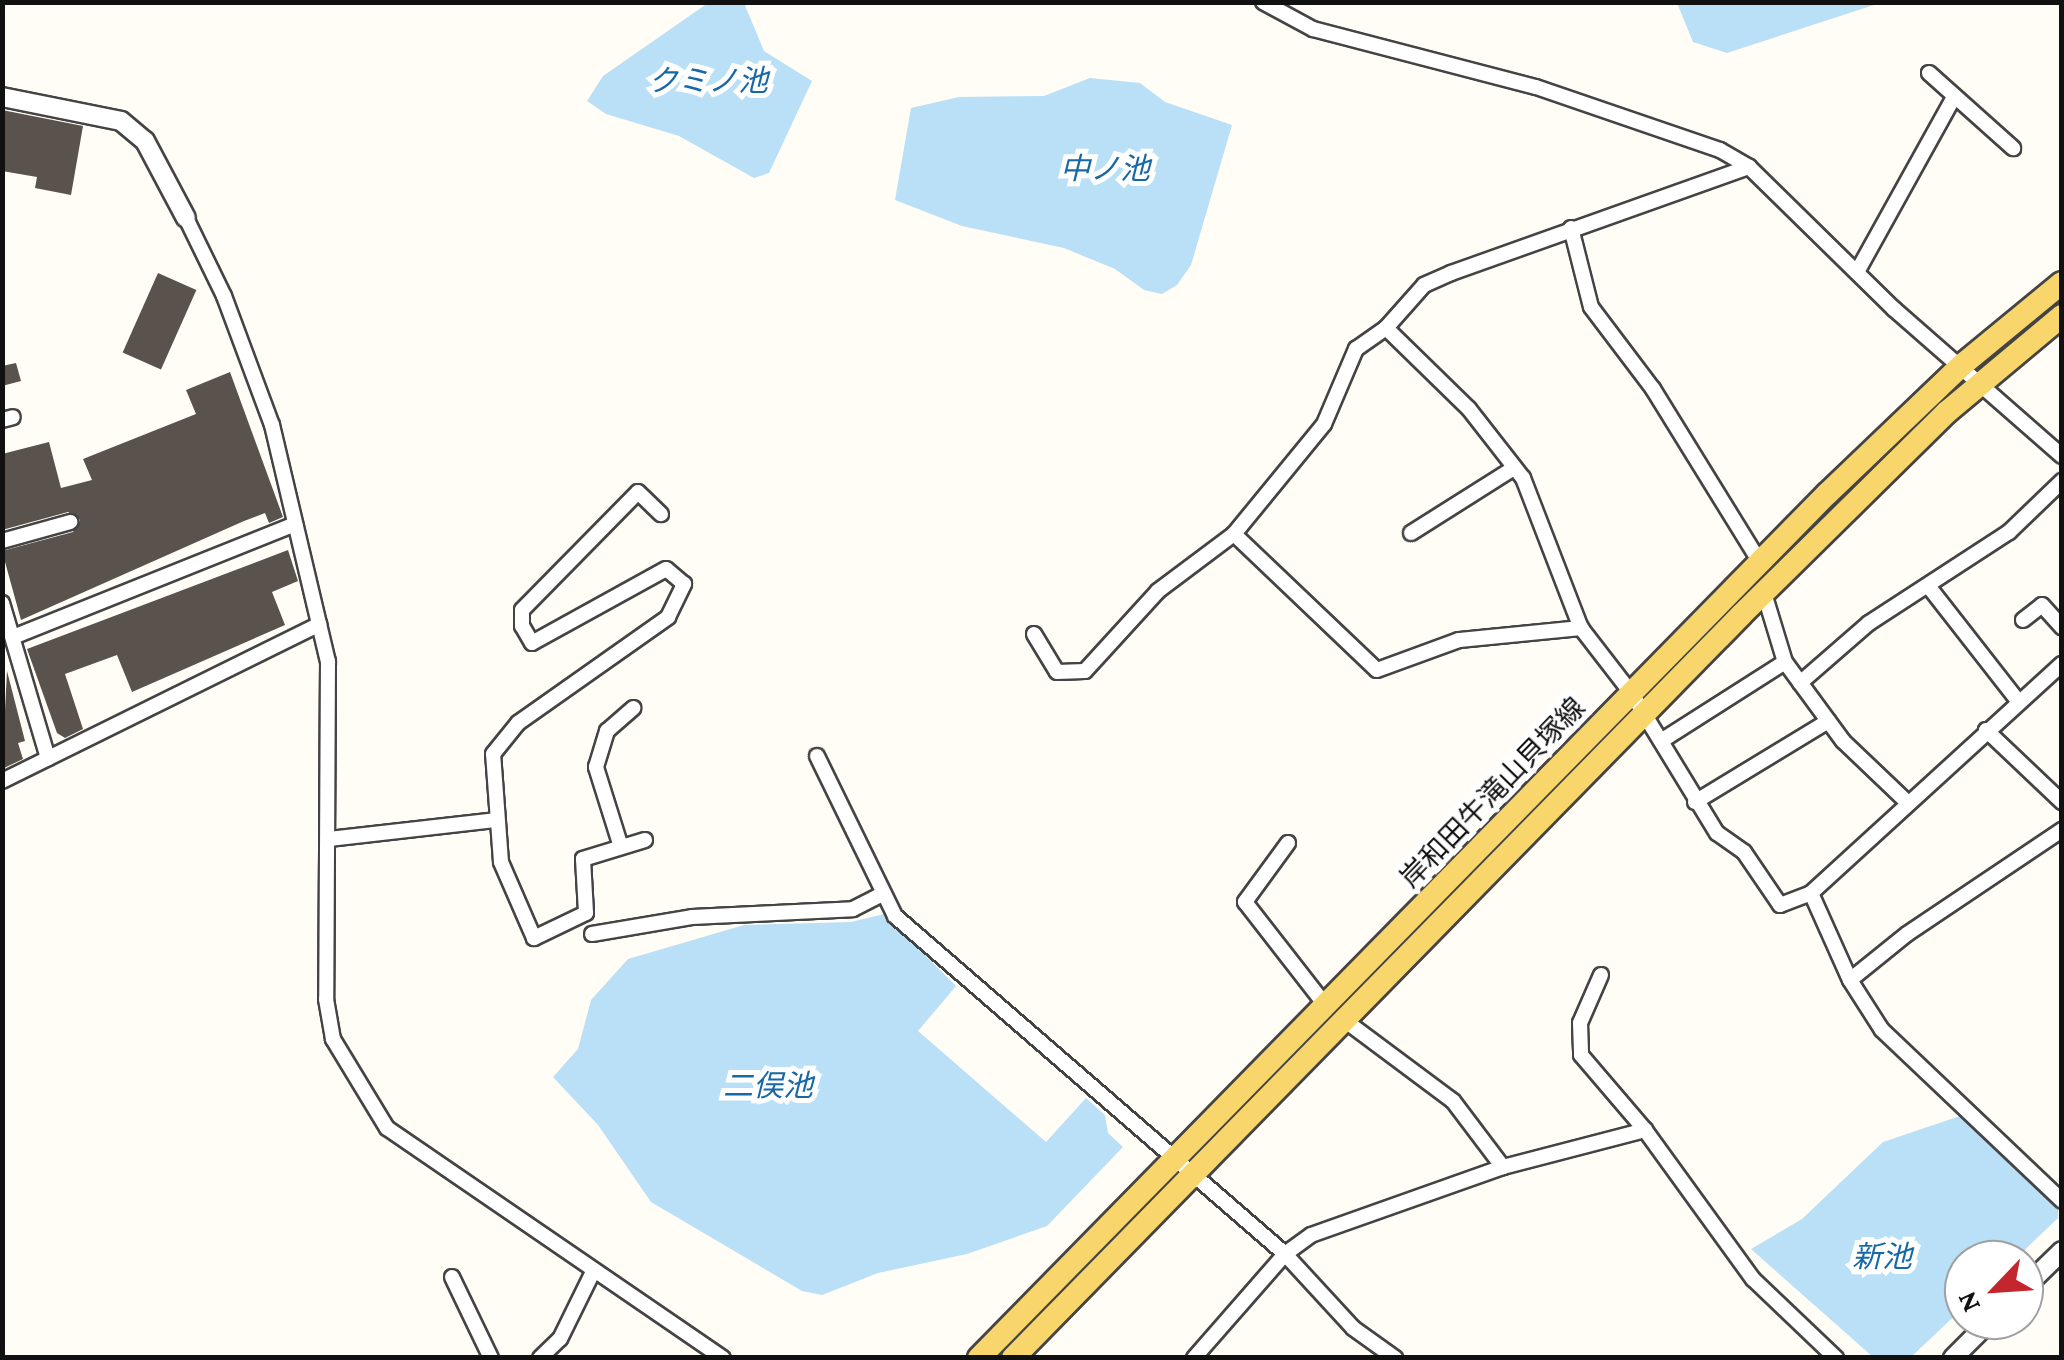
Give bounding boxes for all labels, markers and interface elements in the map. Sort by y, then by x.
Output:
water label: クミノ池 [648,63,768,99]
water label: 中ノ池 [1060,151,1150,187]
street label: 岸和田牛滝山貝塚線 [1393,691,1593,895]
water label: 二俣池 [723,1068,813,1104]
water label: 新池 [1852,1239,1912,1275]
north arrow [1944,1240,2044,1340]
text: N [1950,1287,1986,1317]

